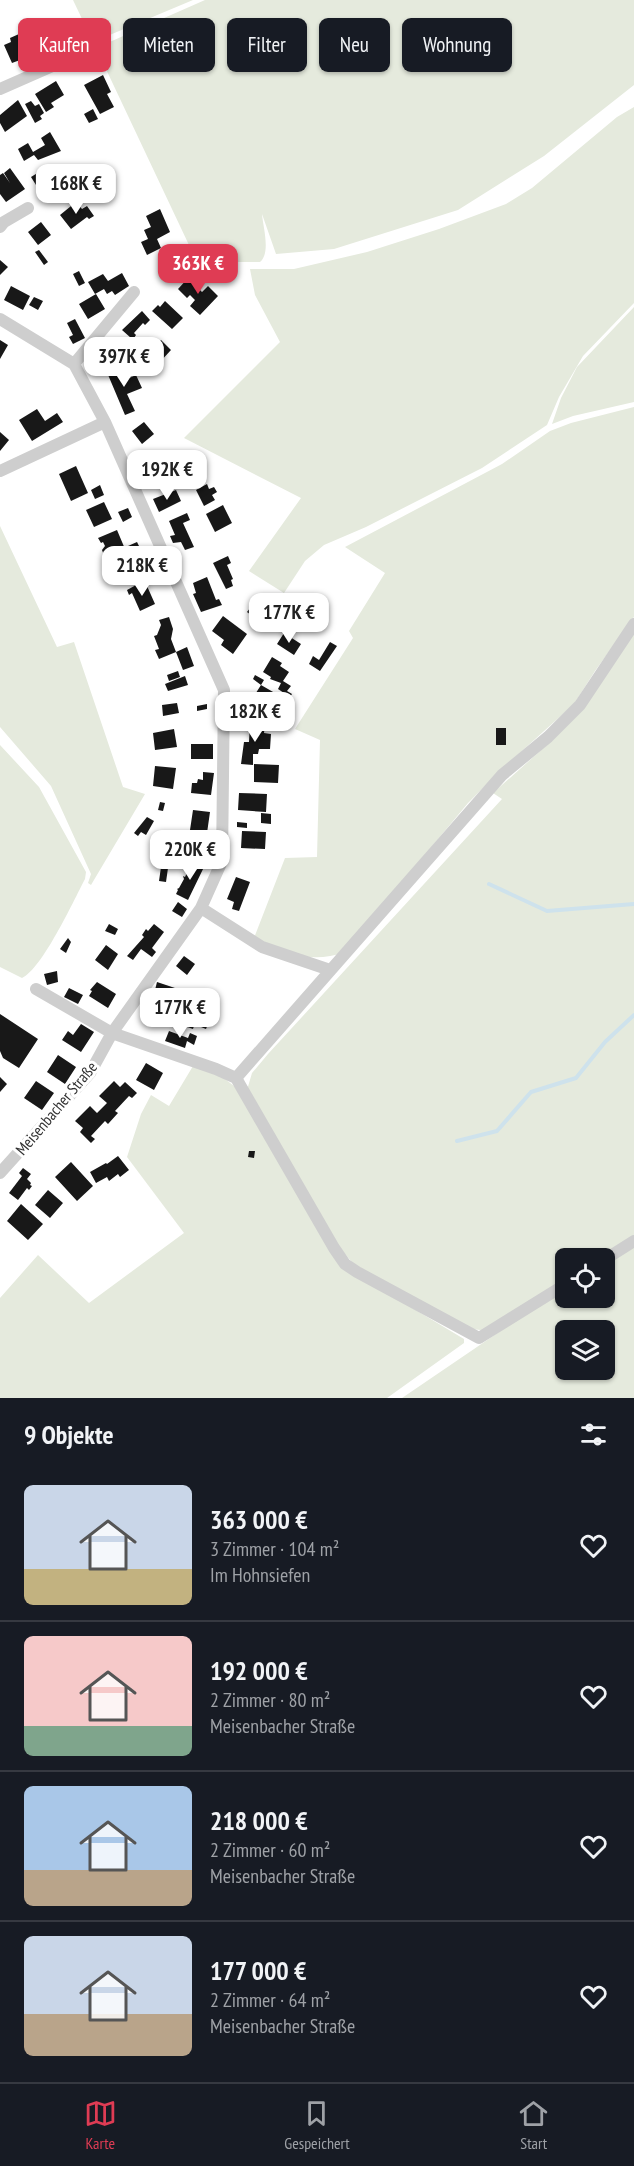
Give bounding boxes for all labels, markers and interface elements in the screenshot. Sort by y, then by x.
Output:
chip: Kaufen [18,18,111,72]
chip: Mieten [123,18,215,72]
chip: Filter [227,18,307,72]
chip: Neu [319,18,390,72]
chip: Wohnung [402,18,512,72]
pin: 168K € [27,164,125,215]
text: 168K € [50,170,102,196]
pin: 363K € [149,244,247,295]
text: 363K € [172,250,224,276]
pin: 397K € [75,337,173,388]
text: 397K € [98,343,150,369]
pin: 192K € [118,450,216,501]
text: 192K € [141,456,193,482]
pin: 218K € [93,546,191,597]
text: 218K € [116,552,168,578]
pin: 177K € [240,593,338,644]
text: 177K € [263,599,315,625]
pin: 182K € [206,692,304,743]
text: 182K € [229,698,281,724]
pin: 220K € [141,830,239,881]
text: 220K € [164,836,216,862]
pin: 177K € [131,988,229,1039]
text: 177K € [154,994,206,1020]
street label: Meisenbacher Straße [11,1057,101,1159]
map controls [555,1248,615,1380]
button: locate [555,1248,615,1308]
button: layers [555,1320,615,1380]
text: 9 Objekte [24,1418,114,1451]
icon: filters [577,1418,610,1451]
text: 363 000 € [210,1503,308,1536]
icon: home [72,1509,144,1581]
icon: heart [577,1529,610,1562]
text: 3 Zimmer · 104 m² [210,1536,339,1562]
text: Im Hohnsiefen [210,1562,310,1588]
text: 192 000 € [210,1654,308,1687]
icon: home [72,1660,144,1732]
icon: heart [577,1680,610,1713]
text: 2 Zimmer · 80 m² [210,1687,330,1713]
text: Meisenbacher Straße [210,1713,355,1739]
text: 218 000 € [210,1804,308,1837]
icon: home [72,1810,144,1882]
icon: heart [577,1830,610,1863]
text: 2 Zimmer · 60 m² [210,1837,330,1863]
text: Meisenbacher Straße [210,1863,355,1889]
text: 177 000 € [210,1954,307,1987]
icon: home [72,1960,144,2032]
icon: heart [577,1980,610,2013]
text: 2 Zimmer · 64 m² [210,1987,330,2013]
text: Meisenbacher Straße [210,2013,355,2039]
tab: Karte [84,2097,117,2153]
tab: Gespeichert [284,2097,350,2153]
tab: Start [517,2097,550,2153]

